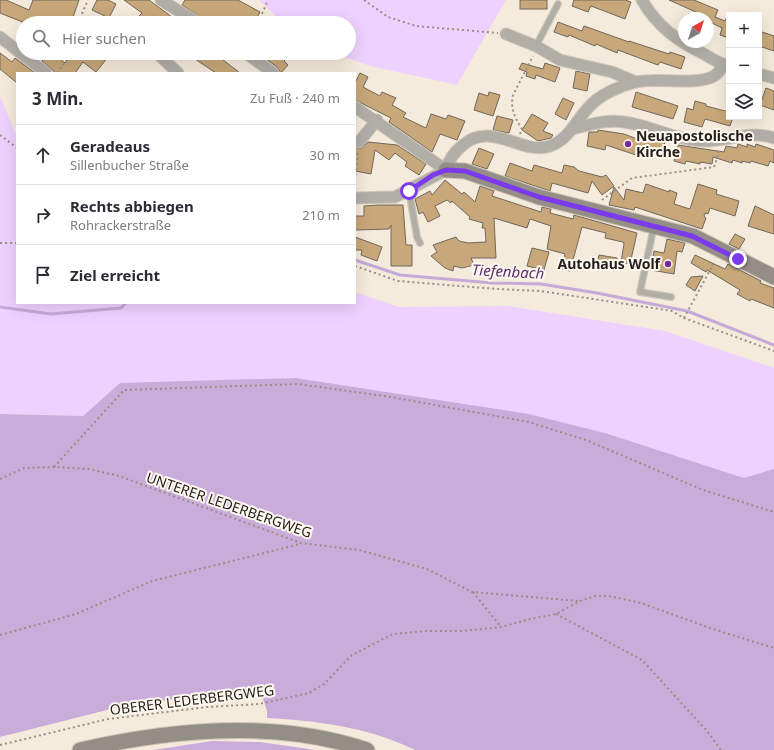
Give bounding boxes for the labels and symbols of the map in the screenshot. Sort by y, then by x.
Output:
north arrow [678,12,714,48]
place label: Neuapostolische Kirche [636,126,753,161]
marker: Neuapostolische Kirche [623,139,633,149]
route start [400,182,418,200]
route end [729,250,747,268]
place label: Autohaus Wolf [558,254,662,273]
water label: Tiefenbach [471,259,545,283]
marker: Autohaus Wolf [663,259,673,269]
street label: UNTERER LEDERBERGWEG [144,467,314,542]
street label: OBERER LEDERBERGWEG [109,680,275,719]

